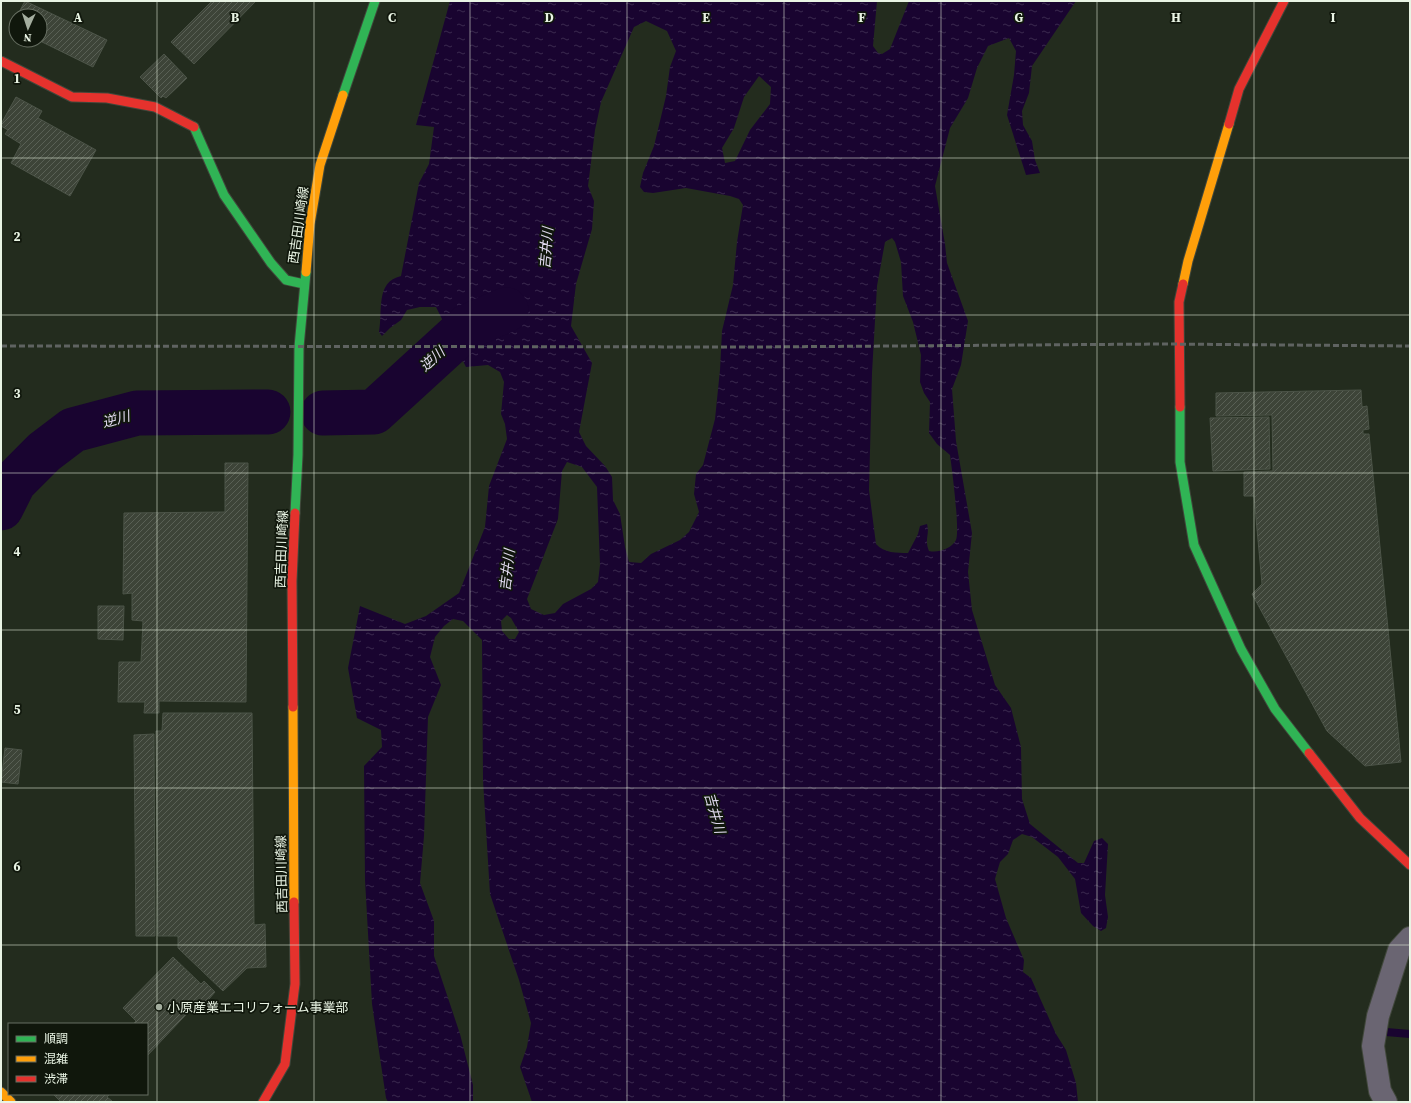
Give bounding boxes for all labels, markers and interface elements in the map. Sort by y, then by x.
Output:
north arrow [8,8,48,48]
text: A [74,9,83,26]
text: B [231,9,240,26]
text: C [388,9,396,26]
text: D [544,9,554,26]
text: E [702,9,710,26]
text: F [858,9,866,26]
text: G [1015,9,1024,26]
text: H [1171,9,1181,26]
text: I [1330,9,1336,26]
text: N [23,30,32,45]
text: 1 [13,70,21,87]
street label: 西吉田川崎線 [285,185,312,265]
water label: 吉井川 [534,224,558,270]
text: 2 [13,228,21,245]
water label: 逆川 [415,341,451,376]
text: 3 [13,385,21,402]
water label: 逆川 [100,405,134,432]
street label: 西吉田川崎線 [272,510,291,588]
text: 4 [13,543,21,560]
water label: 吉井川 [495,546,520,592]
text: 5 [13,701,21,718]
water label: 吉井川 [700,790,731,838]
street label: 西吉田川崎線 [272,835,291,913]
text: 6 [13,858,21,875]
place label: 小原産業エコリフォーム事業部 [167,999,349,1016]
marker: 小原産業エコリフォーム事業部 [154,1002,164,1012]
legend [8,1023,148,1095]
text: 順調 [44,1031,68,1047]
text: 混雑 [44,1051,68,1067]
text: 渋滞 [44,1071,68,1087]

